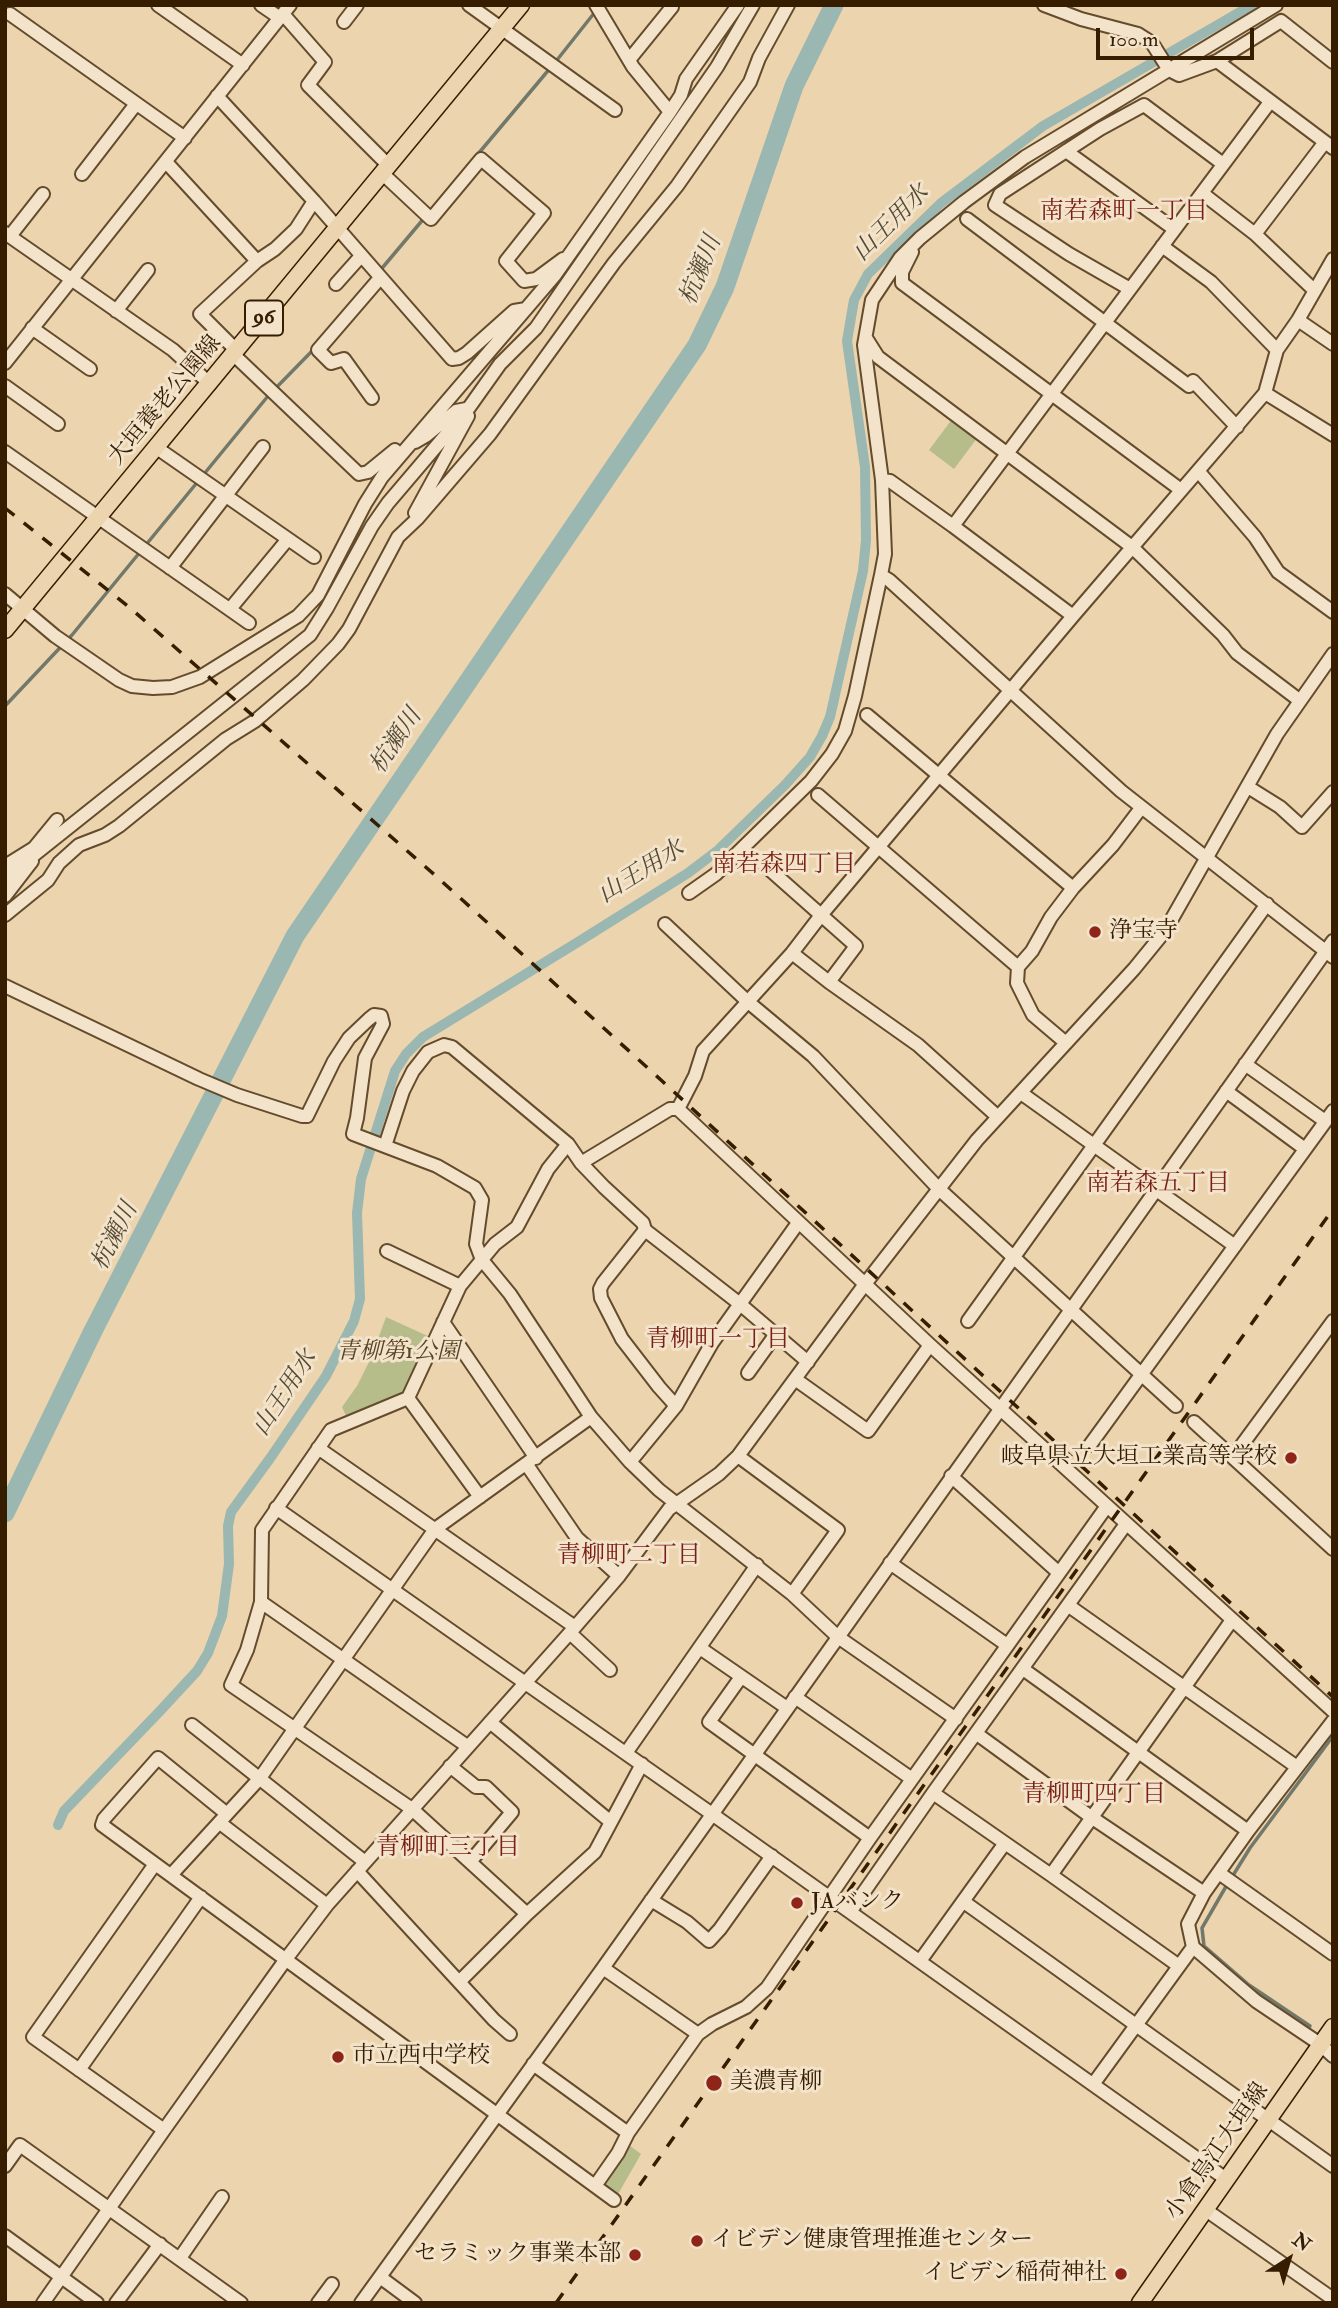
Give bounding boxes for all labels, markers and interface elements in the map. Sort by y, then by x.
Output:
scale bar [1100,14,1258,58]
text: 100 m [1109,26,1159,53]
water label: 山王用水 [848,180,936,268]
district label: 南若森町一丁目 [1040,199,1208,227]
water label: 杭瀬川 [675,232,729,310]
road number: 96 [245,300,283,336]
street label: 大垣養老公園線 [104,330,228,472]
water label: 杭瀬川 [365,704,429,780]
water label: 山王用水 [594,835,690,911]
district label: 南若森四丁目 [712,852,856,880]
place label: 浄宝寺 [1109,918,1178,946]
marker: 浄宝寺 [1087,924,1103,940]
district label: 南若森五丁目 [1086,1171,1230,1199]
water label: 杭瀬川 [87,1198,145,1276]
district label: 青柳町一丁目 [646,1327,790,1355]
park label: 青柳第1公園 [336,1339,460,1367]
water label: 山王用水 [248,1346,324,1442]
place label: 岐阜県立大垣工業高等学校 [1001,1444,1277,1472]
marker: 岐阜県立大垣工業高等学校 [1283,1450,1299,1466]
district label: 青柳町二丁目 [557,1543,701,1571]
district label: 青柳町四丁目 [1022,1782,1166,1810]
district label: 青柳町三丁目 [376,1835,520,1863]
place label: JAバンク [811,1889,904,1917]
marker: JAバンク [789,1895,805,1911]
place label: 市立西中学校 [352,2043,490,2071]
marker: 市立西中学校 [330,2049,346,2065]
place label: 美濃青柳 [730,2069,822,2097]
marker: 美濃青柳 [704,2073,724,2093]
street label: 小倉烏江大垣線 [1161,2078,1275,2226]
north arrow [1254,2224,1324,2294]
place label: イビデン健康管理推進センター [711,2227,1033,2255]
text: N [1288,2228,1316,2257]
marker: イビデン健康管理推進センター [689,2233,705,2249]
place label: セラミック事業本部 [414,2241,621,2269]
marker: セラミック事業本部 [627,2247,643,2263]
place label: イビデン稲荷神社 [923,2260,1107,2288]
marker: イビデン稲荷神社 [1113,2266,1129,2282]

